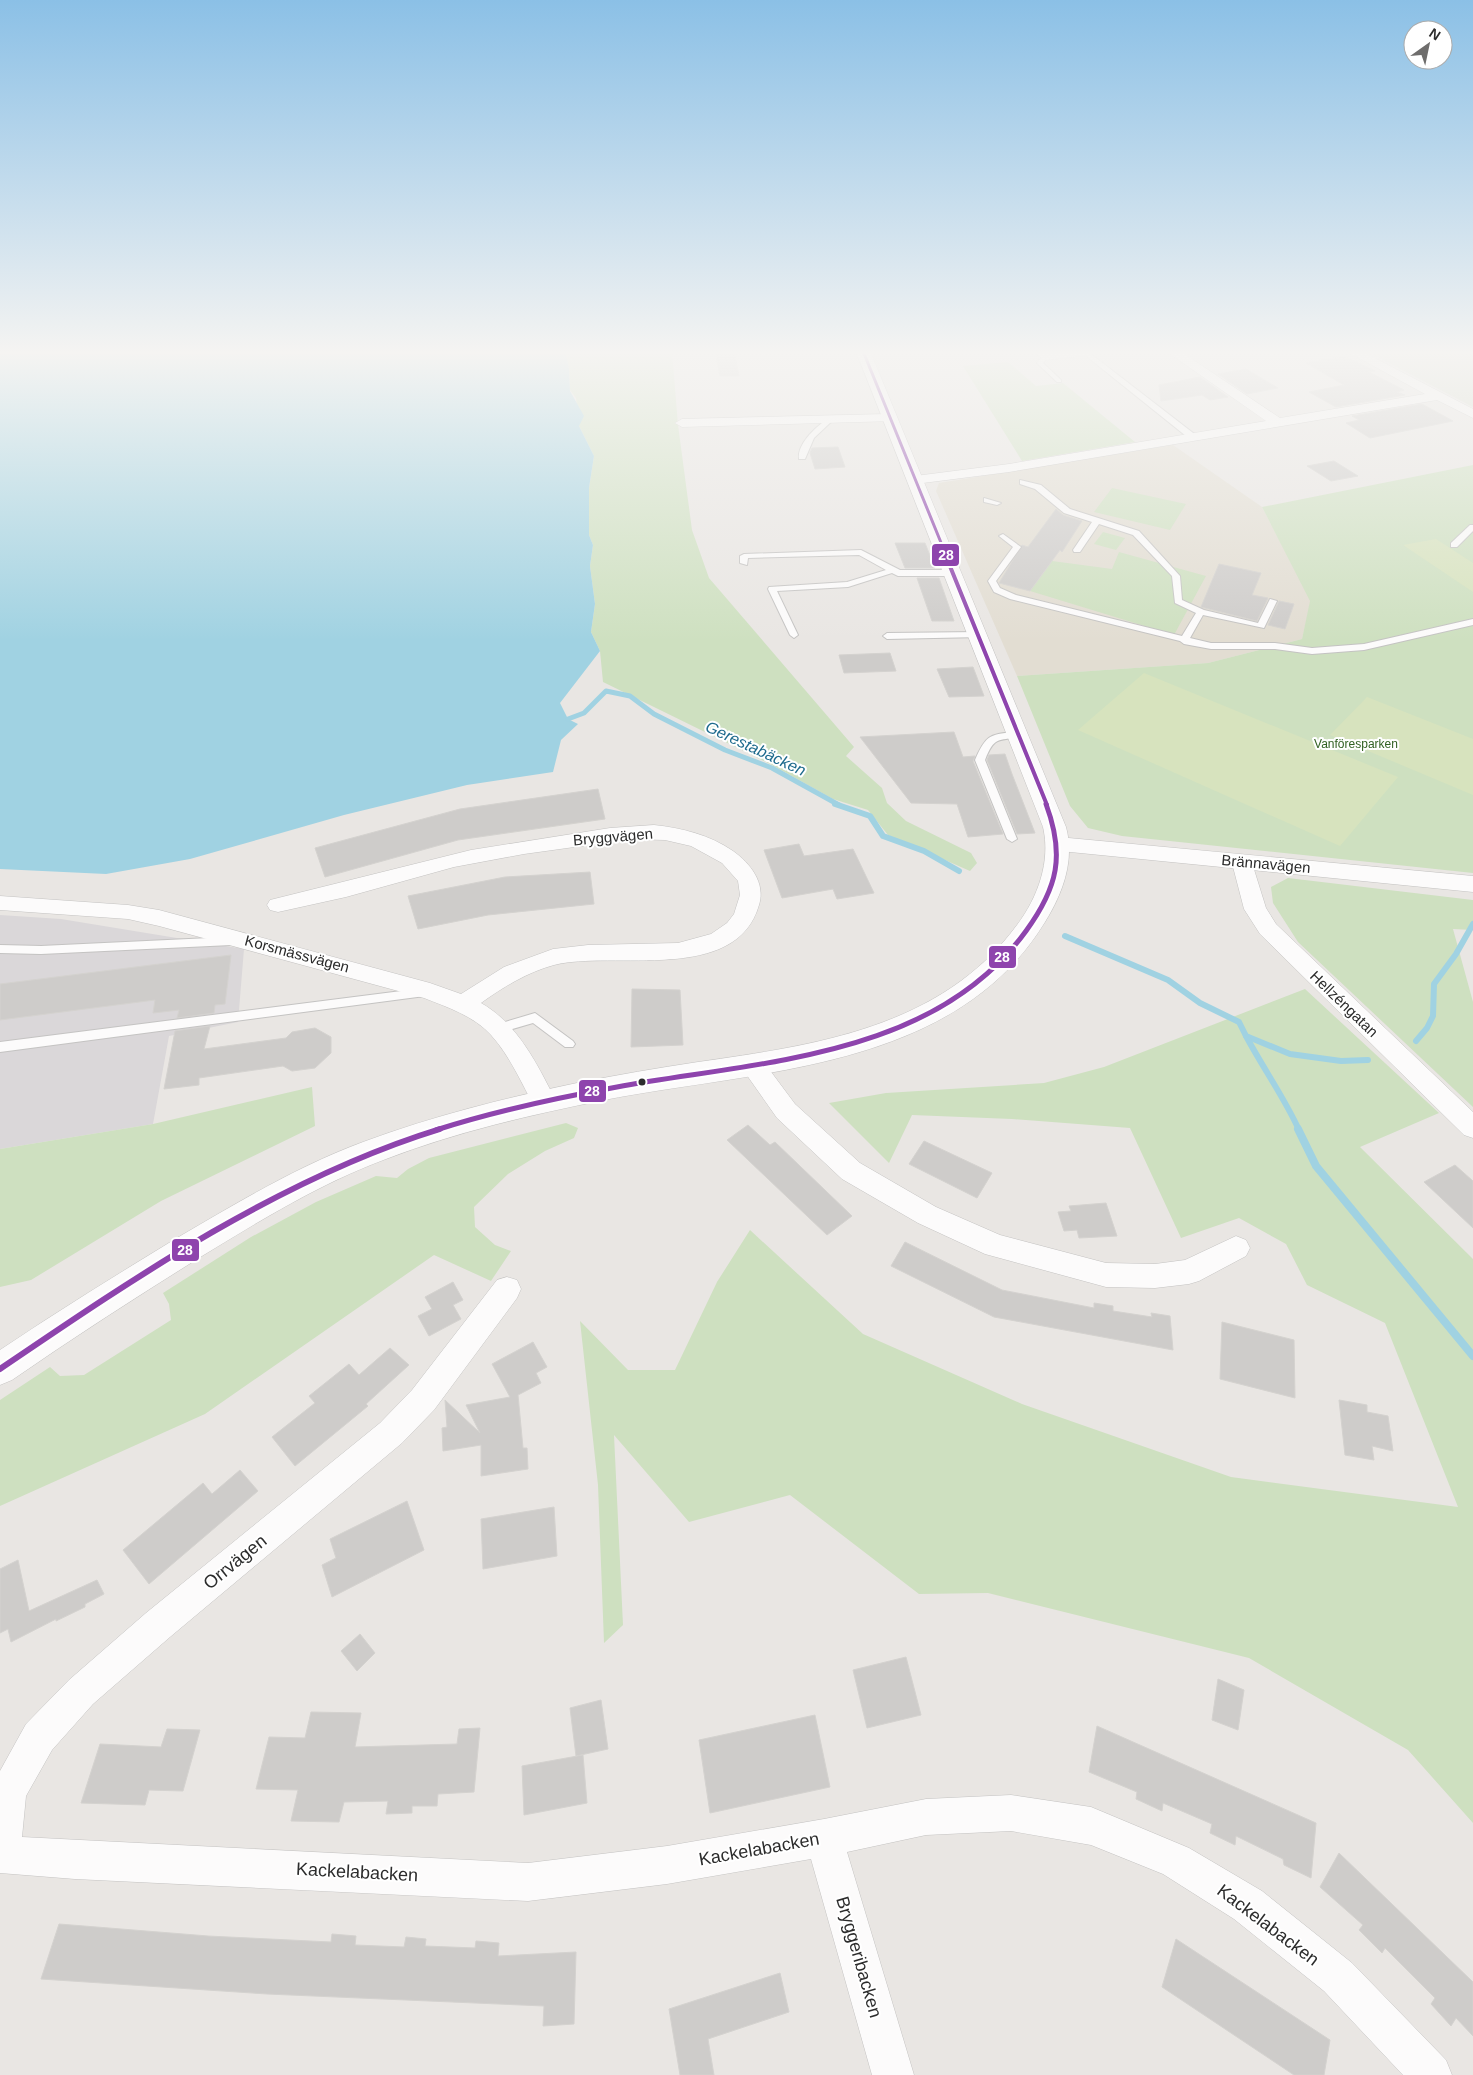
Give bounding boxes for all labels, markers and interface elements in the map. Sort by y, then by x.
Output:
north arrow [1403,20,1453,70]
text: N [1426,25,1444,44]
line badge: 28 [931,543,960,567]
text: 28 [938,547,954,563]
water label: Gerestabäcken [703,718,809,779]
park label: Vanföresparken [1314,737,1398,751]
street label: Bryggvägen [572,825,654,848]
street label: Brännavägen [1221,851,1311,876]
street label: Korsmässvägen [243,931,351,976]
line badge: 28 [988,945,1017,969]
text: 28 [994,949,1010,965]
street label: Hellzéngatan [1307,967,1382,1040]
unlabelled marker [637,1077,647,1087]
line badge: 28 [578,1079,607,1103]
text: 28 [584,1083,600,1099]
line badge: 28 [171,1238,200,1262]
text: 28 [177,1242,193,1258]
street label: Orrvägen [200,1531,270,1593]
street label: Kackelabacken [697,1829,821,1869]
street label: Kackelabacken [296,1859,418,1885]
street label: Kackelabacken [1213,1880,1323,1970]
street label: Bryggeribacken [832,1894,886,2020]

